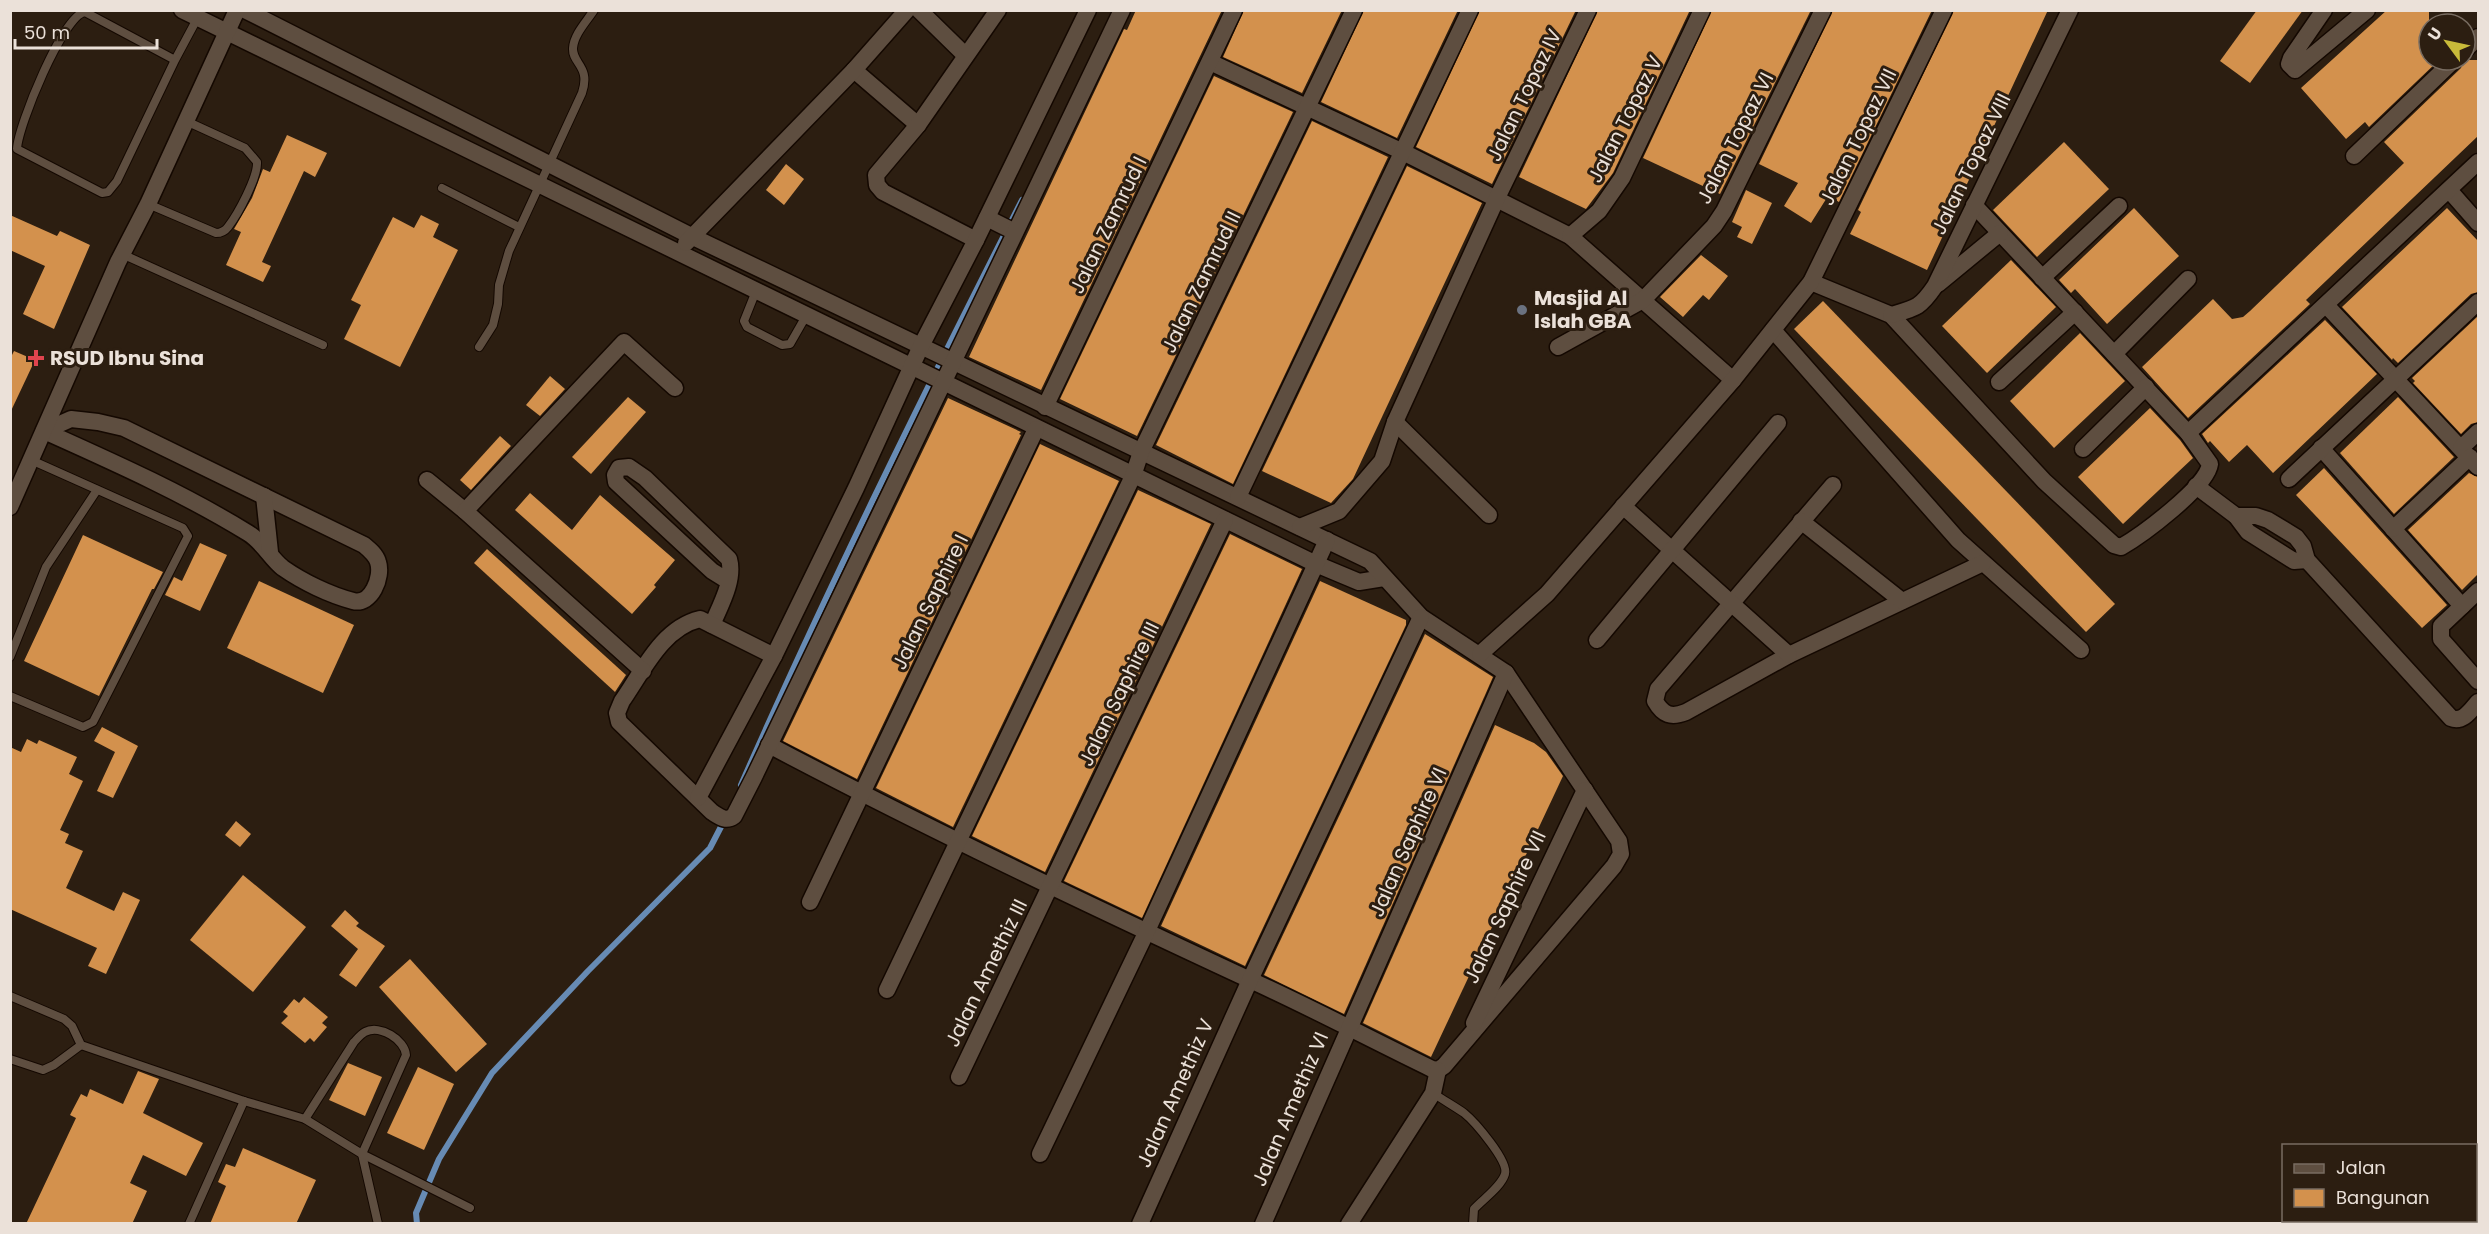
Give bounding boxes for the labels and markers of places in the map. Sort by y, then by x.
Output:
place label: Masjid Al Islah GBA [1534,284,1632,335]
marker: Masjid Al Islah GBA [1515,303,1529,317]
place label: RSUD Ibnu Sina [50,344,204,372]
marker: RSUD Ibnu Sina [27,349,45,367]

